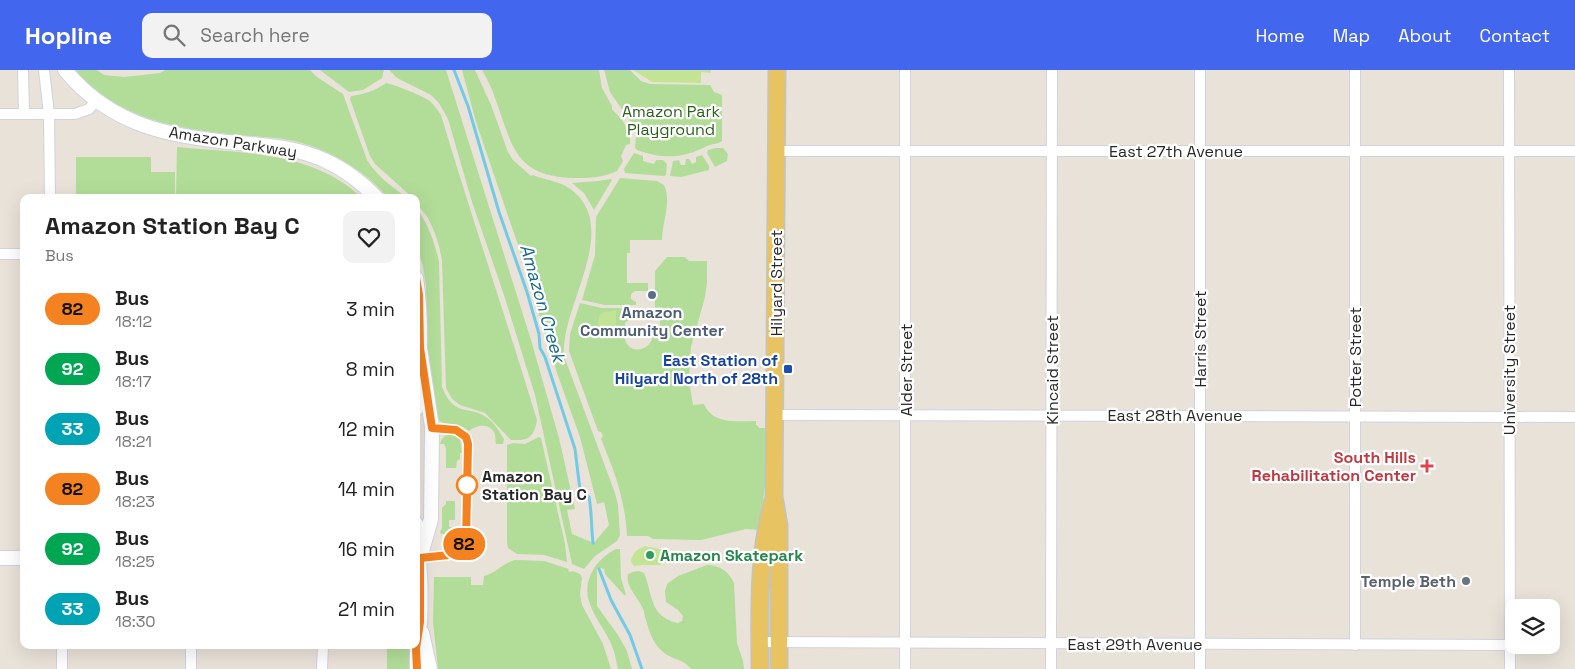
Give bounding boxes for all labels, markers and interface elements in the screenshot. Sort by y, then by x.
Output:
search box [142,13,492,58]
text: Hopline [25,20,112,51]
icon: search [160,21,188,49]
text: Search here [200,23,310,48]
text: Home [1256,24,1305,47]
text: Map [1333,24,1370,47]
text: About [1398,24,1452,47]
text: Contact [1480,24,1550,47]
park label: Amazon Park Playground [622,101,720,140]
street label: Amazon Parkway [167,121,299,163]
street label: East 27th Avenue [1109,141,1243,162]
text: Amazon Station Bay C [45,210,300,241]
button: heart [343,211,395,263]
street label: Hilyard Street [766,230,787,336]
water label: Amazon Creek [515,241,572,367]
text: Bus [45,245,74,266]
text: Bus [115,286,149,311]
marker: Amazon Community Center [646,289,658,301]
street label: Harris Street [1190,290,1211,388]
text: 82 [62,297,83,320]
text: 3 min [346,297,395,322]
place label: Amazon Community Center [580,302,724,341]
street label: University Street [1499,305,1520,435]
street label: Potter Street [1345,307,1366,407]
text: 18:12 [115,311,152,332]
street label: Kincaid Street [1042,315,1063,425]
street label: Alder Street [896,324,917,416]
text: Bus [115,346,149,371]
place label: East Station of Hilyard North of 28th [615,350,778,389]
text: 92 [62,357,83,380]
text: 8 min [346,357,395,382]
marker: East Station of Hilyard North of 28th [782,363,794,375]
text: 18:17 [115,371,151,392]
street label: East 28th Avenue [1107,405,1243,426]
text: Bus [115,406,149,431]
text: 33 [62,417,83,440]
text: 12 min [338,417,395,442]
text: 18:21 [115,431,152,452]
place label: South Hills Rehabilitation Center [1252,447,1416,486]
marker: South Hills Rehabilitation Center [1420,459,1434,473]
text: Bus [115,466,149,491]
place label: Amazon Station Bay C [482,466,587,505]
marker: Amazon Station Bay C [456,474,478,496]
text: 82 [62,477,83,500]
text: 14 min [338,477,395,502]
text: 18:23 [115,491,155,512]
text: Bus [115,526,149,551]
line badge: 82 [442,528,486,560]
text: 82 [453,532,475,555]
text: 92 [62,537,83,560]
text: 16 min [338,537,395,562]
place label: Amazon Skatepark [660,545,803,566]
marker: Amazon Skatepark [644,549,656,561]
text: 18:25 [115,551,155,572]
place label: Temple Beth [1361,571,1456,592]
marker: Temple Beth [1460,575,1472,587]
text: Bus [115,586,149,611]
text: 33 [62,597,83,620]
text: 21 min [338,597,395,622]
map controls [1505,599,1560,654]
button: layers [1505,599,1560,654]
text: 18:30 [115,611,156,632]
street label: East 29th Avenue [1068,634,1202,655]

